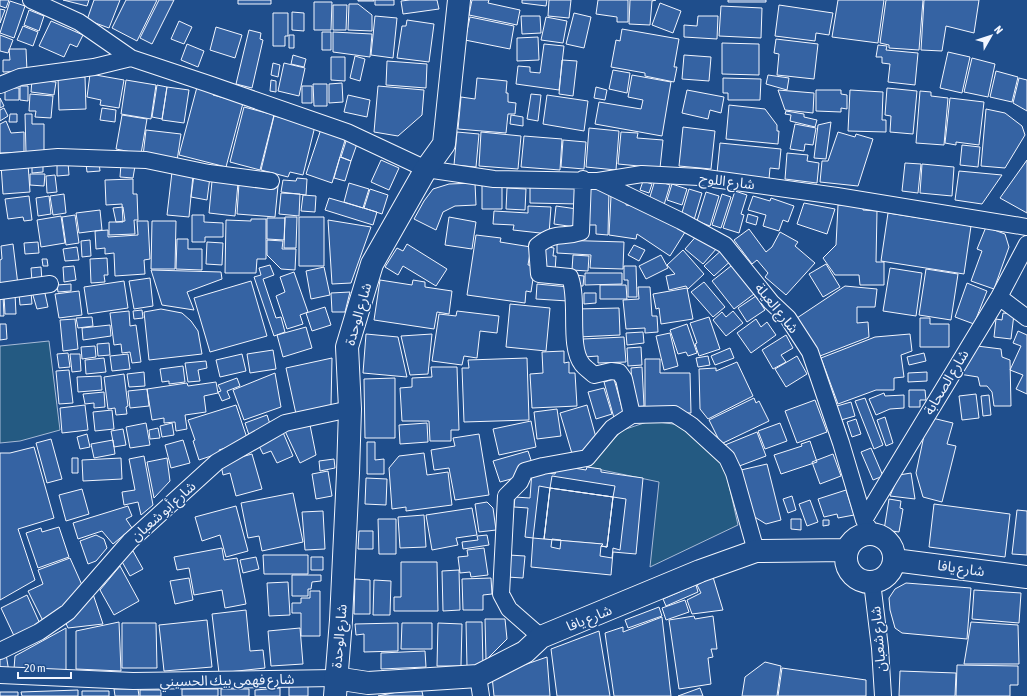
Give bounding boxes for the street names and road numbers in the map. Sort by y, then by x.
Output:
street label: شارع اللوح [698,170,756,195]
street label: شارع العيلة [750,280,802,338]
street label: شارع الوحدة [341,281,377,348]
street label: شارع الصحابة [920,347,974,419]
street label: شارع أبو شعبان [127,477,201,546]
street label: شارع يافا [936,557,986,582]
street label: شارع يافا [564,602,615,637]
street label: شارع الوحدة [328,603,353,669]
street label: شارع شعبان [867,605,892,673]
street label: شارع فهمى بيك الحسيني [159,671,295,692]

